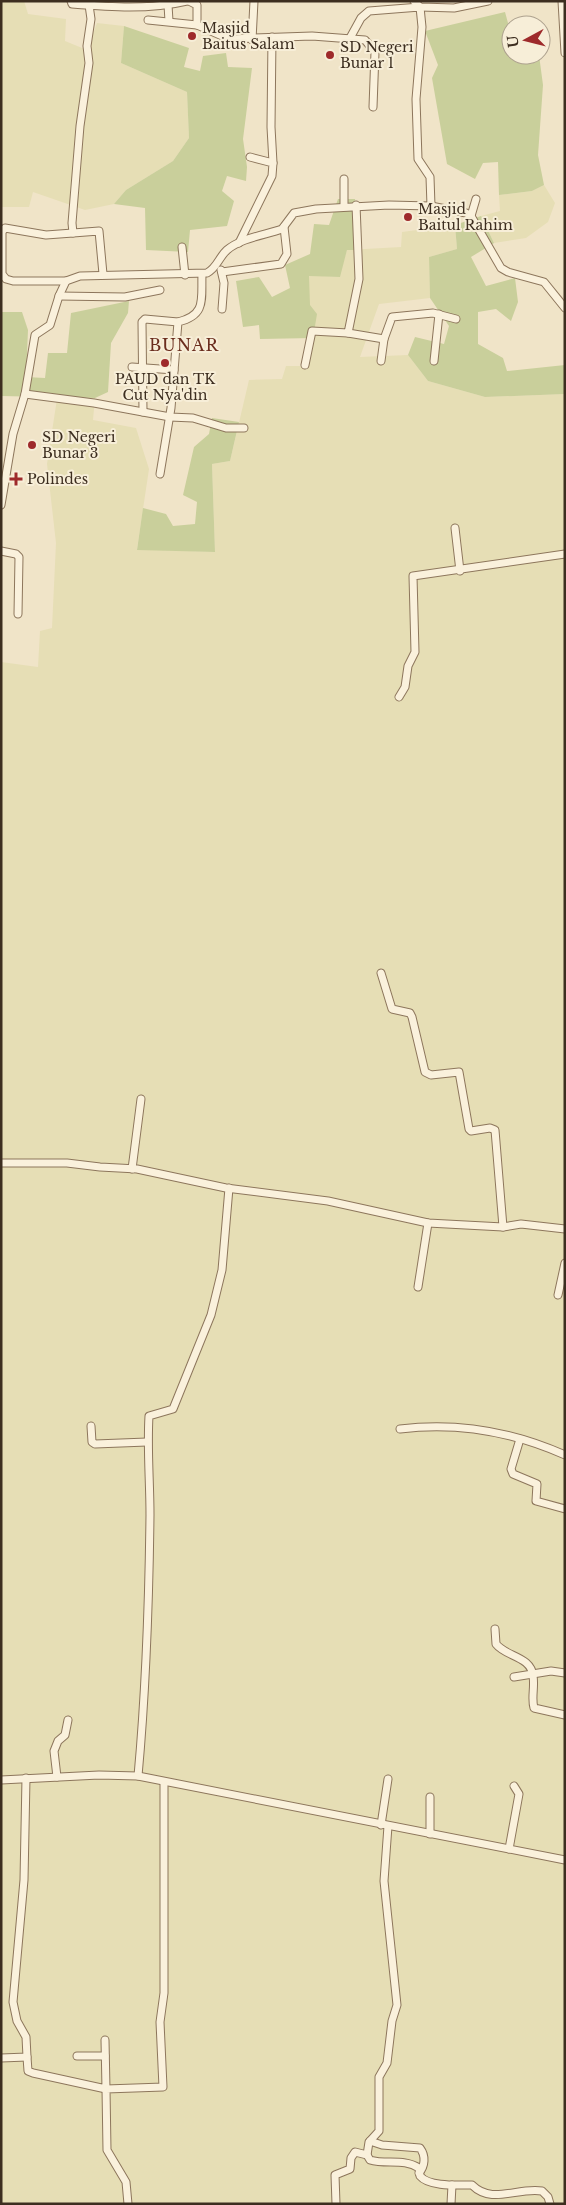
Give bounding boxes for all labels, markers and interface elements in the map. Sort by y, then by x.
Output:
north arrow [501,15,551,65]
place label: Masjid Baitus Salam [202,19,294,53]
marker: Masjid Baitus Salam [186,30,198,42]
text: U [503,34,523,49]
place label: SD Negeri Bunar 1 [340,38,414,72]
marker: SD Negeri Bunar 1 [324,49,336,61]
place label: Masjid Baitul Rahim [418,200,513,234]
marker: Masjid Baitul Rahim [402,211,414,223]
district label: BUNAR [149,335,219,355]
marker: PAUD dan TK Cut Nya'din [159,357,171,369]
place label: PAUD dan TK Cut Nya'din [115,370,216,404]
place label: SD Negeri Bunar 3 [42,428,116,462]
marker: SD Negeri Bunar 3 [26,439,38,451]
place label: Polindes [27,470,88,488]
marker: Polindes [9,472,23,486]

